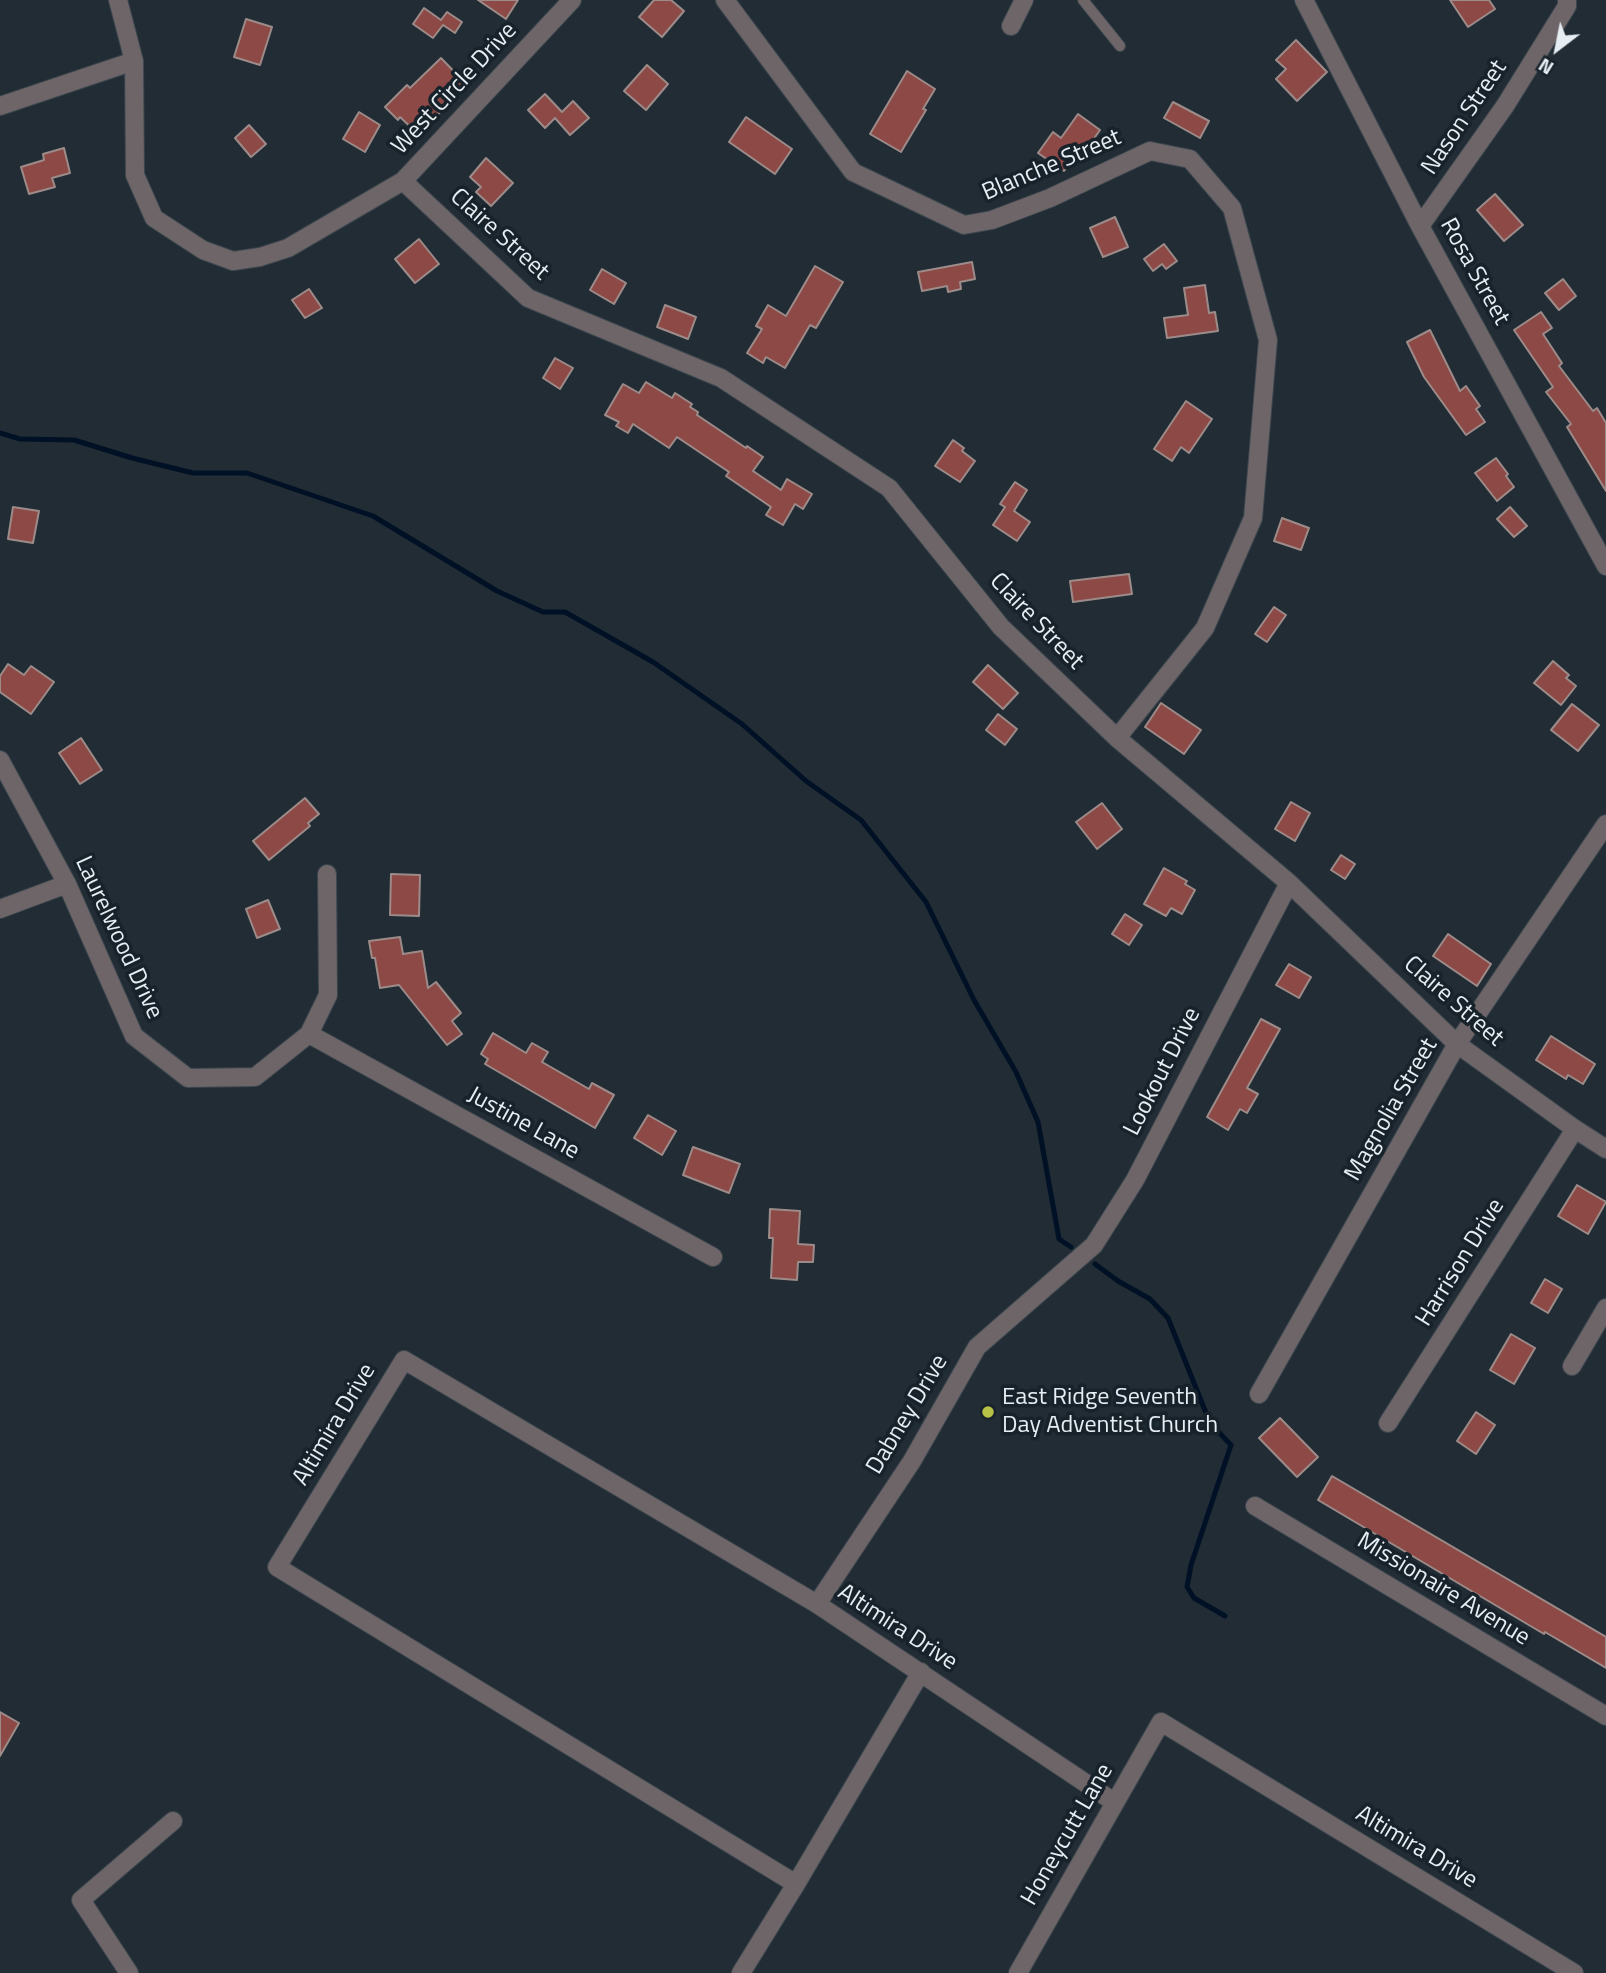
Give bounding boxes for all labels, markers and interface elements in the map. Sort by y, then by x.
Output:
north arrow [1522,14,1592,84]
street label: West Circle Drive [386,17,524,161]
text: N [1532,51,1559,83]
street label: Nason Street [1416,55,1514,181]
street label: Blanche Street [978,124,1126,208]
street label: Claire Street [444,183,554,287]
street label: Rosa Street [1433,214,1515,330]
street label: Claire Street [983,568,1089,676]
street label: Laurelwood Drive [68,852,168,1024]
street label: Claire Street [1397,951,1509,1053]
street label: Lookout Drive [1119,1003,1207,1141]
street label: Magnolia Street [1340,1033,1444,1187]
street label: Justine Lane [462,1082,584,1166]
street label: Harrison Drive [1410,1194,1512,1332]
street label: Dabney Drive [861,1350,955,1480]
street label: Altimira Drive [287,1359,383,1491]
place label: East Ridge Seventh Day Adventist Church [1002,1384,1218,1440]
marker: East Ridge Seventh Day Adventist Church [980,1404,996,1420]
street label: Missionaire Avenue [1351,1527,1535,1653]
street label: Altimira Drive [832,1579,962,1677]
street label: Honeycutt Lane [1016,1759,1120,1911]
street label: Altimira Drive [1350,1800,1482,1896]

